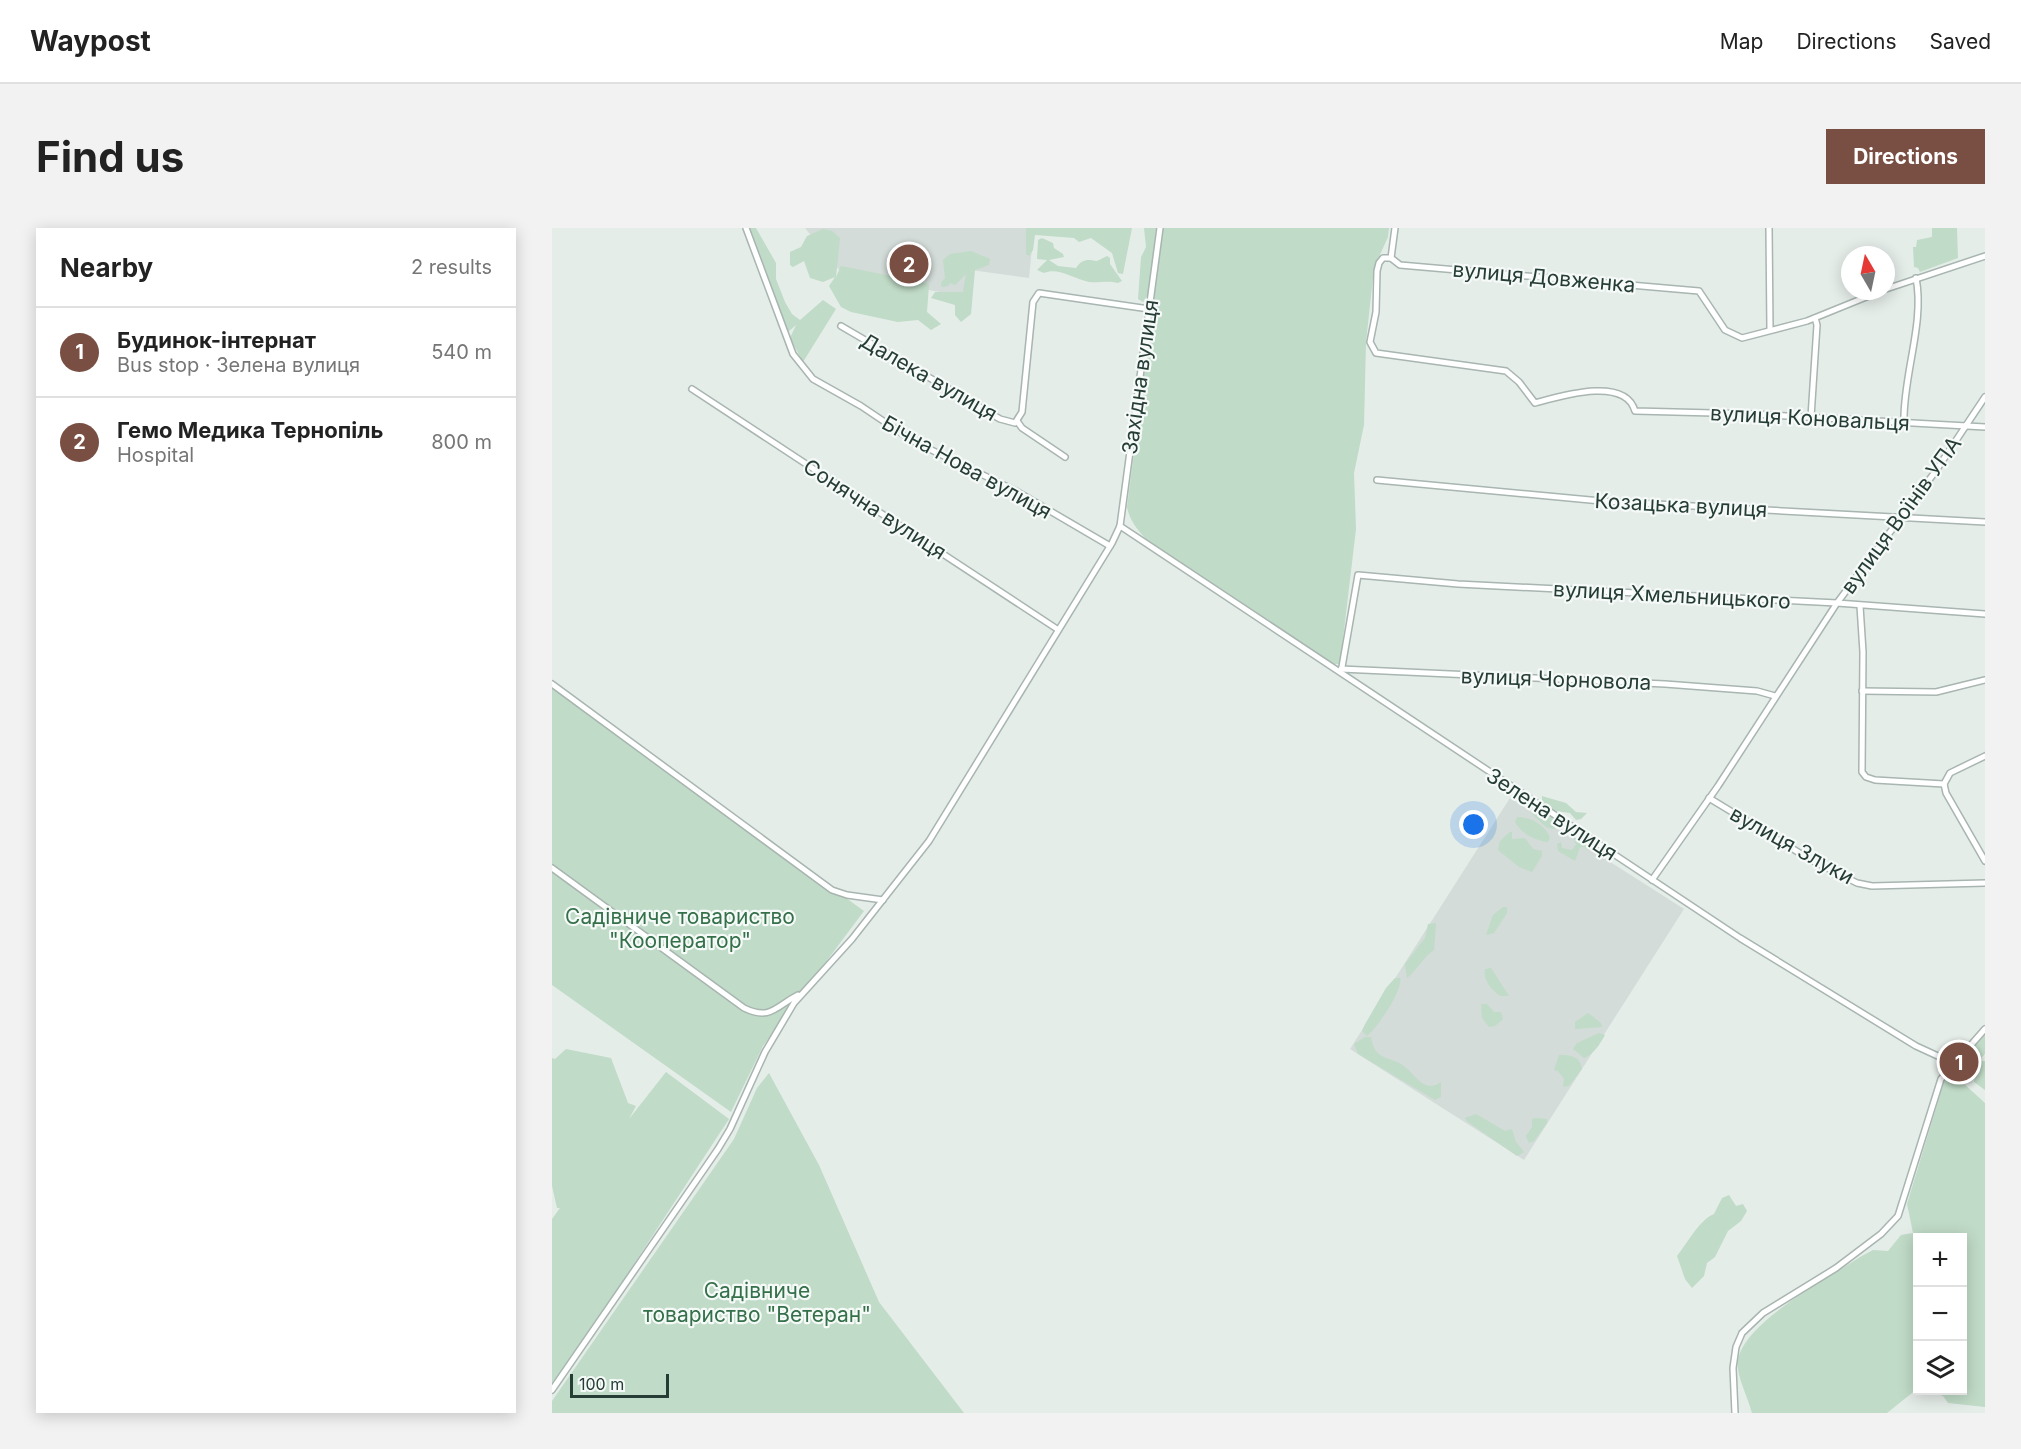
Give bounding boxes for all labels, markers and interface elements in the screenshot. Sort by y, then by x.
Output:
text: Waypost [30,24,151,58]
text: Map [1720,29,1763,54]
text: Directions [1796,29,1897,54]
text: Saved [1930,29,1991,54]
button: Directions [1826,129,1985,184]
text: Find us [36,131,184,182]
pin: 2 [890,242,928,286]
north arrow [1841,246,1895,300]
text: Nearby [60,252,153,283]
text: 2 results [411,255,492,279]
street label: вулиця Довженка [1452,257,1636,297]
street label: Західна вулиця [1117,298,1163,456]
text: Будинок-інтернат [117,327,316,353]
street label: Далека вулиця [856,328,1002,426]
text: 1 [75,340,84,364]
text: 540 m [431,340,492,364]
text: Bus stop · Зелена вулиця [117,353,360,377]
street label: вулиця Коновальця [1710,400,1910,436]
street label: Бічна Нова вулиця [878,410,1056,524]
text: Гемо Медика Тернопіль [117,417,383,443]
text: 2 [73,430,86,454]
text: 800 m [431,430,492,454]
street label: вулиця Воїнів УПА [1836,432,1966,598]
text: Hospital [117,443,194,467]
street label: Сонячна вулиця [799,453,951,565]
street label: Козацька вулиця [1594,488,1768,522]
street label: вулиця Хмельницького [1553,576,1791,614]
street label: вулиця Чорновола [1460,663,1652,695]
street label: Зелена вулиця [1482,762,1622,866]
street label: вулиця Злуки [1726,801,1858,889]
your location [1459,810,1488,839]
park label: Садівниче товариство "Кооператор" [565,904,795,953]
pin: 1 [1940,1040,1978,1084]
map controls [1913,1233,1967,1395]
button: + [1913,1233,1967,1287]
park label: Садівниче товариство "Ветеран" [643,1278,871,1327]
button: − [1913,1287,1967,1341]
button: layers [1913,1341,1967,1395]
scale bar [570,1371,669,1398]
text: 100 m [579,1374,624,1394]

